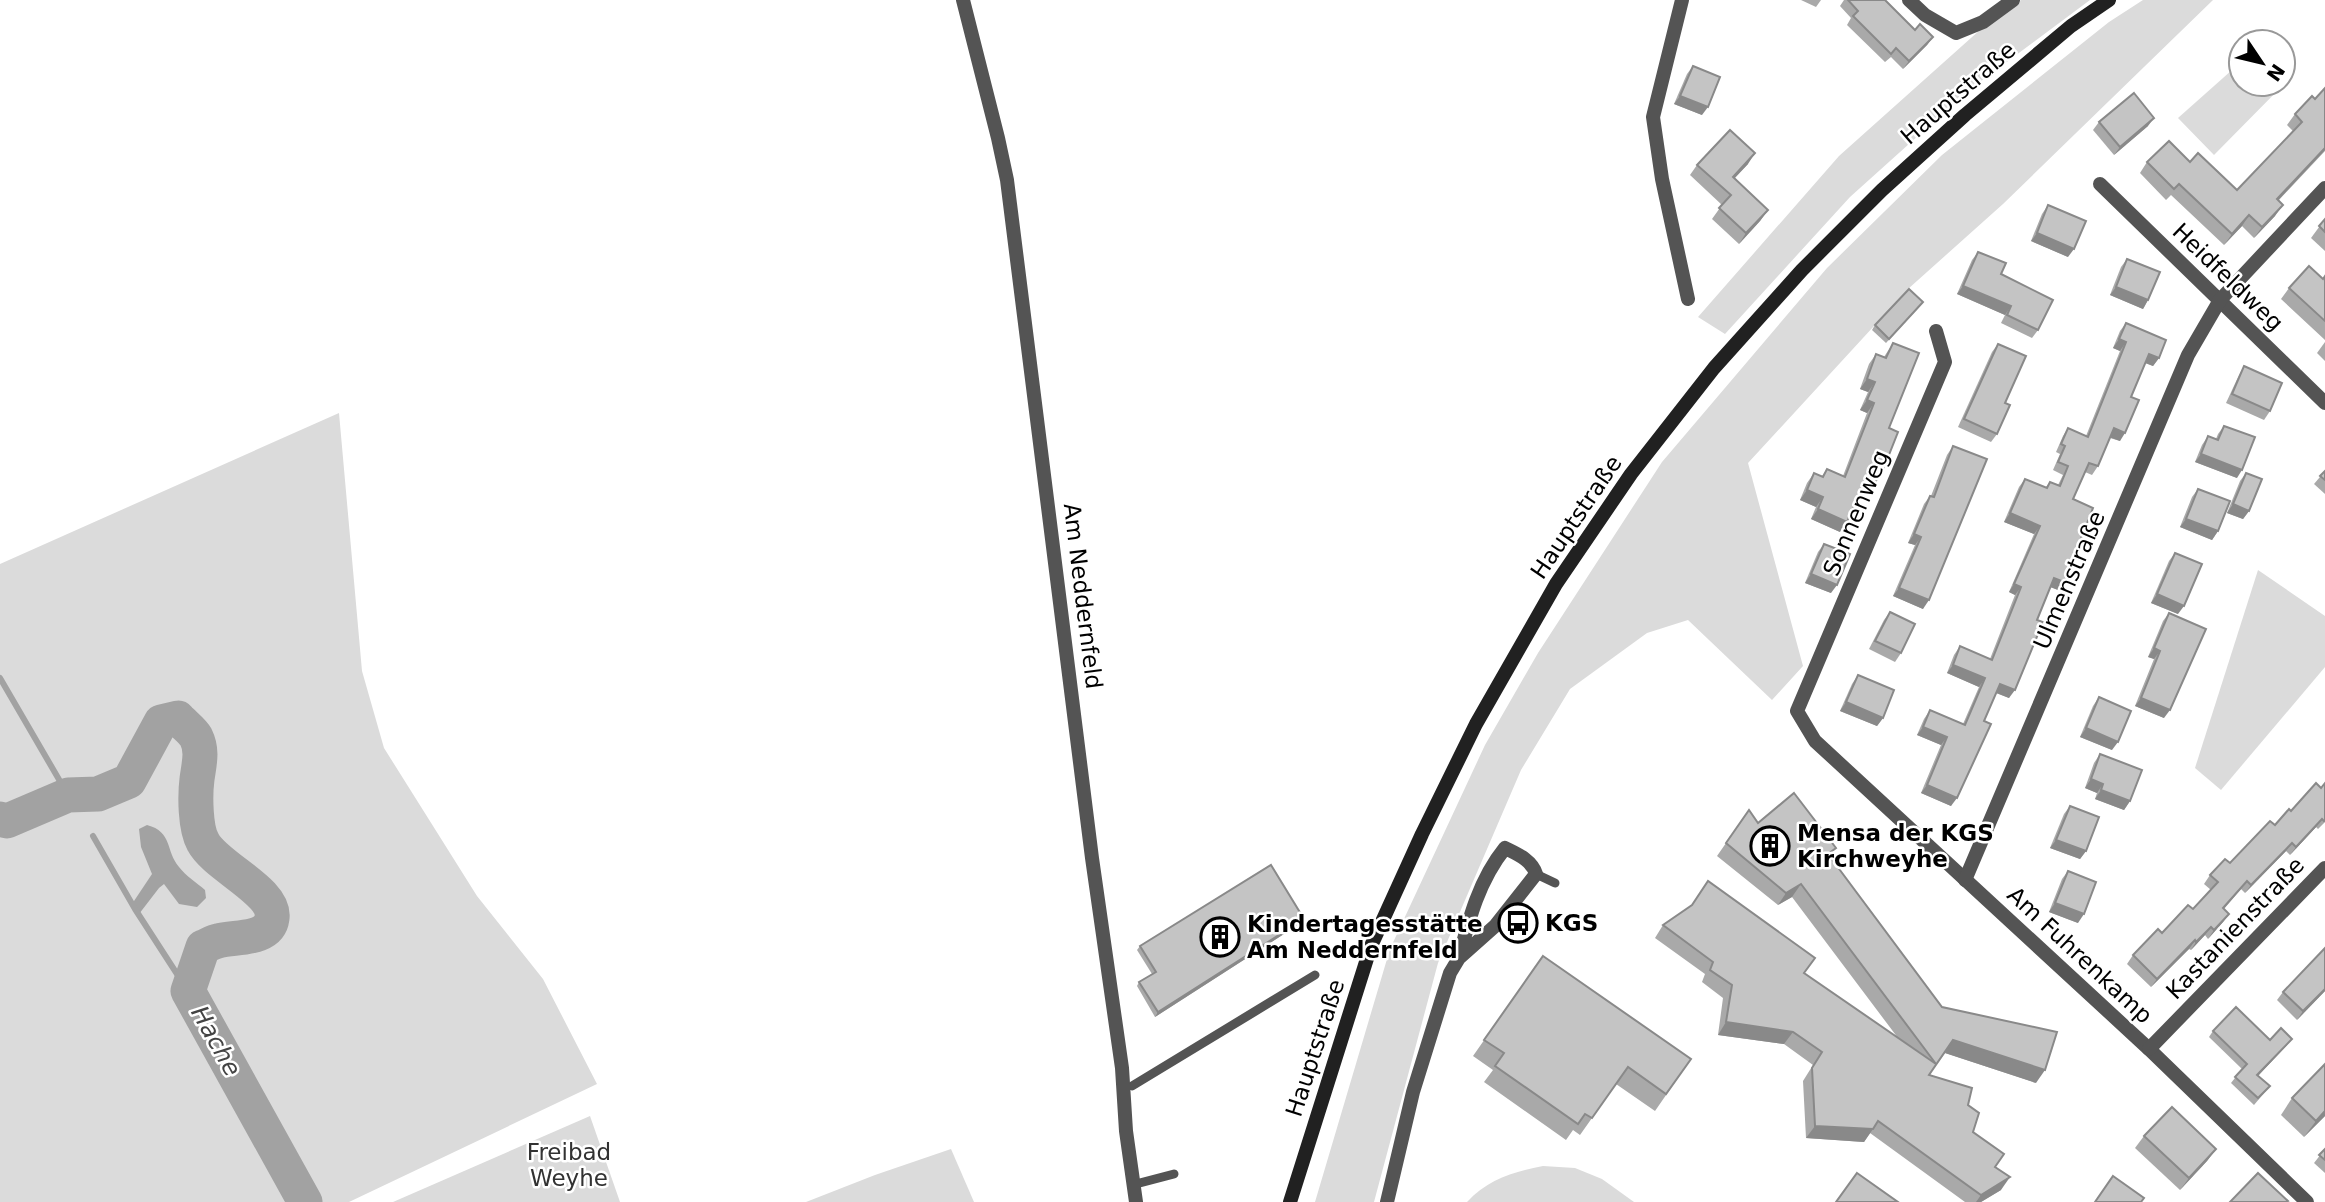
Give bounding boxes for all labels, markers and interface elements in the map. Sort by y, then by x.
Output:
north arrow [2227,28,2297,98]
street label: Hauptstraße [1896,36,2020,150]
text: N [2262,60,2289,86]
street label: Heidfeldweg [2167,218,2289,336]
street label: Sonnenweg [1818,446,1894,580]
street label: Hauptstraße [1525,451,1627,583]
street label: Am Neddernfeld [1059,502,1107,690]
street label: Ulmenstraße [2028,507,2110,653]
place label: Mensa der KGS Kirchweyhe [1797,820,1994,872]
building icon: Mensa der KGS Kirchweyhe [1749,825,1791,867]
street label: Kastanienstraße [2161,852,2309,1004]
street label: Am Fuhrenkamp [2002,881,2158,1029]
bus stop icon: KGS [1497,902,1539,944]
place label: KGS [1545,910,1598,936]
place label: Kindertagesstätte Am Neddernfeld [1247,911,1483,963]
building icon: Kindertagesstätte Am Neddernfeld [1199,916,1241,958]
street label: Hauptstraße [1281,976,1349,1120]
water label: Hache [185,1001,247,1081]
park label: Freibad Weyhe [527,1139,611,1191]

